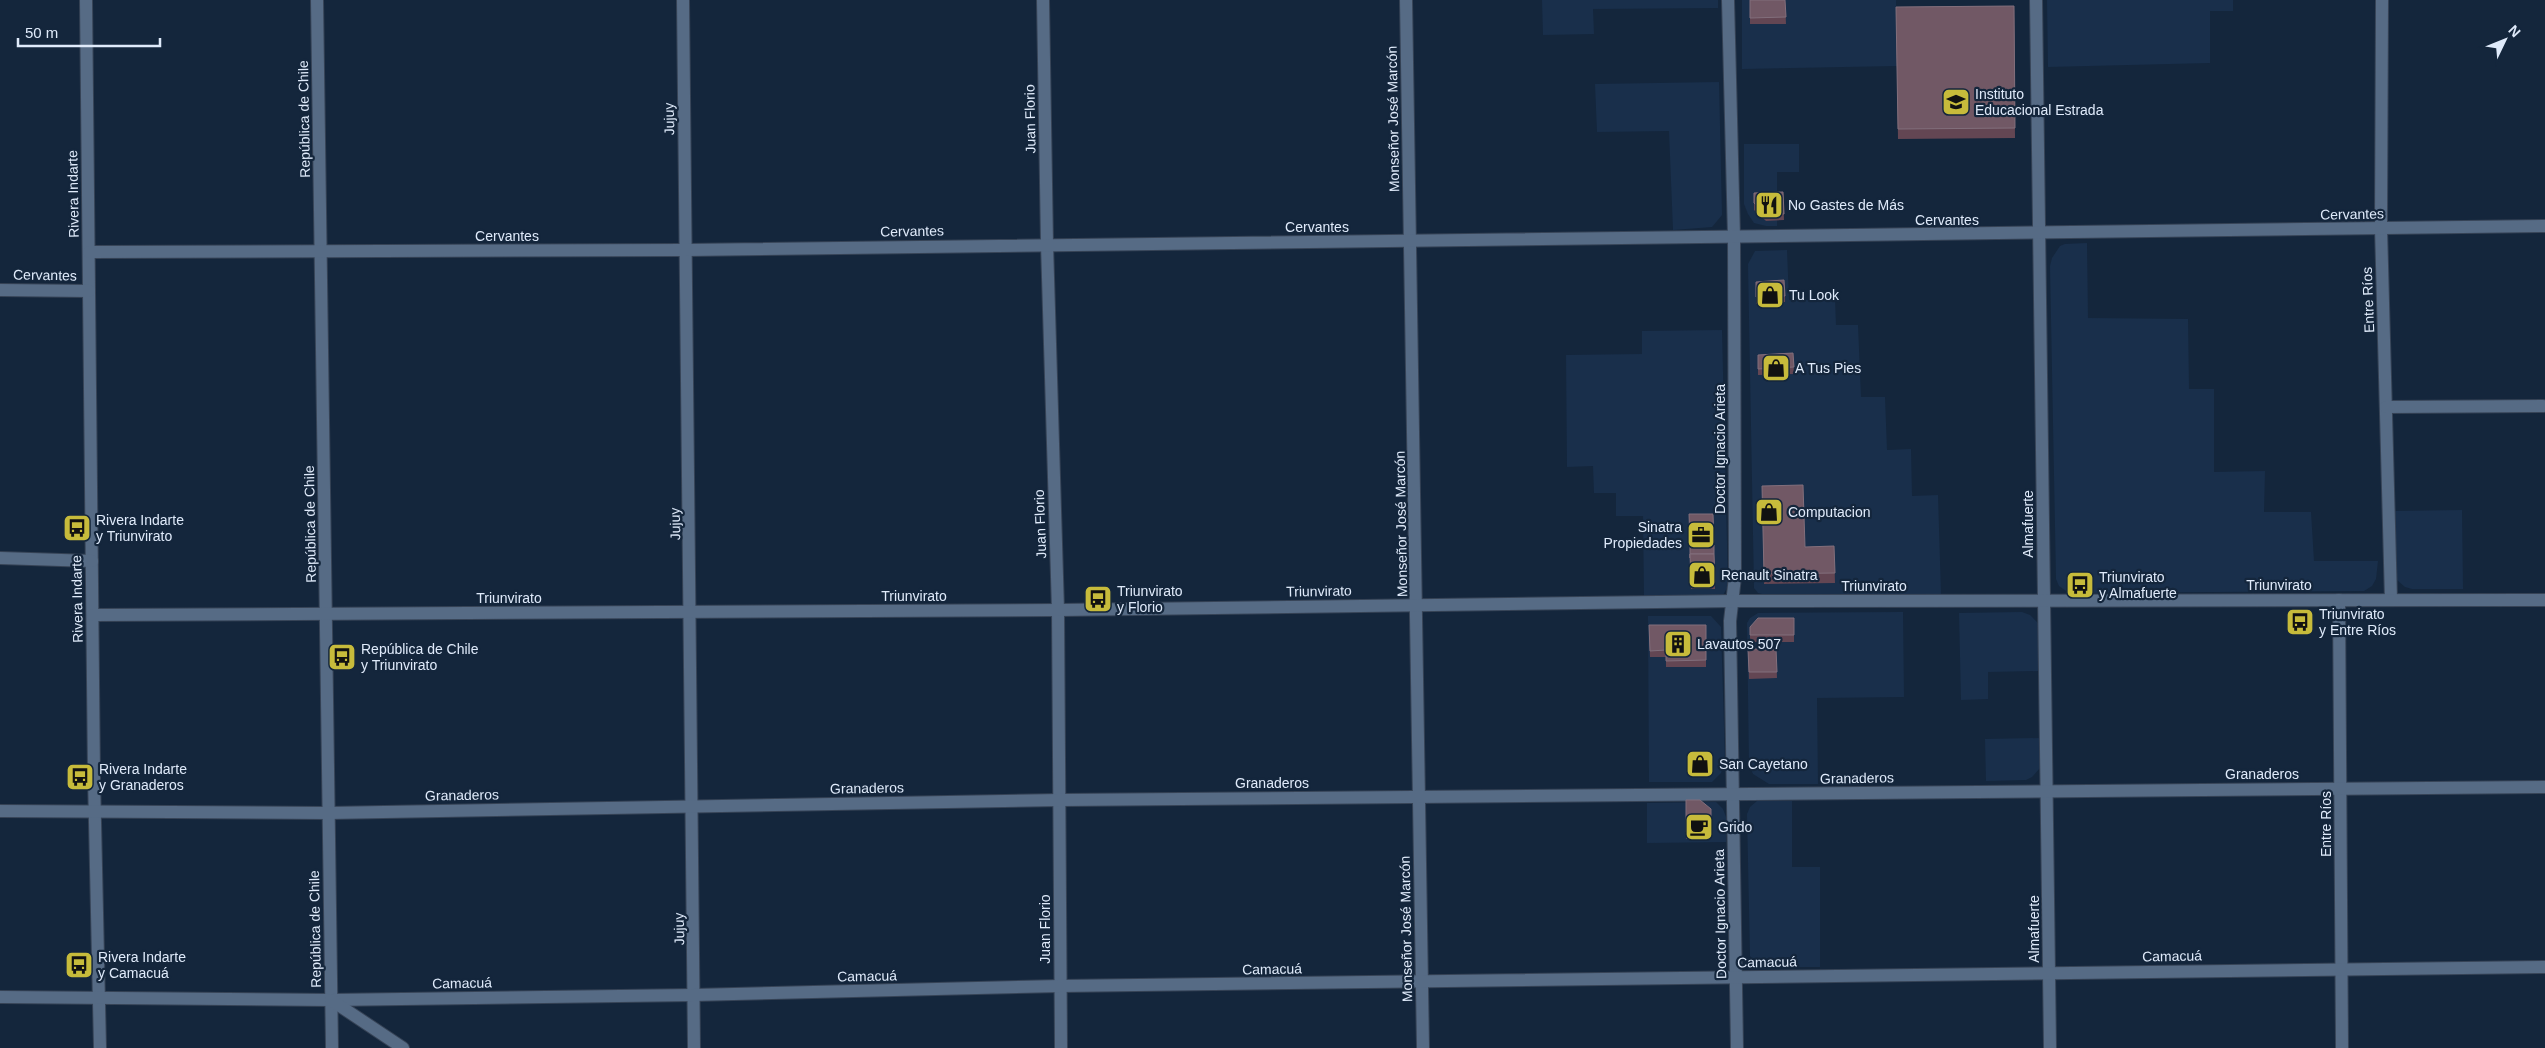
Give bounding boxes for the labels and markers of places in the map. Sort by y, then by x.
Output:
place label: Instituto Educacional Estrada [1975,86,2104,118]
school or university icon: Instituto Educacional Estrada [1941,87,1971,117]
restaurant icon: No Gastes de Más [1754,190,1784,220]
place label: No Gastes de Más [1788,197,1904,213]
shop icon: Tu Look [1755,280,1785,310]
place label: Tu Look [1789,287,1840,303]
shop icon: A Tus Pies [1761,353,1791,383]
place label: A Tus Pies [1795,360,1861,376]
shop icon: Computacion [1754,497,1784,527]
place label: Computacion [1788,504,1871,520]
place label: Rivera Indarte y Triunvirato [96,512,184,544]
bus stop icon: Rivera Indarte y Triunvirato [62,513,92,543]
place label: Sinatra Propiedades [1603,519,1682,551]
office icon: Sinatra Propiedades [1686,520,1716,550]
shop icon: Renault Sinatra [1687,560,1717,590]
place label: Renault Sinatra [1721,567,1818,583]
place label: Triunvirato y Almafuerte [2099,569,2177,601]
bus stop icon: Triunvirato y Almafuerte [2065,570,2095,600]
place label: Triunvirato y Florio [1117,583,1183,615]
bus stop icon: Triunvirato y Florio [1083,584,1113,614]
place label: Triunvirato y Entre Ríos [2319,606,2396,638]
bus stop icon: Triunvirato y Entre Ríos [2285,607,2315,637]
building icon: Lavautos 507 [1663,629,1693,659]
place label: Lavautos 507 [1697,636,1781,652]
place label: República de Chile y Triunvirato [361,641,479,673]
bus stop icon: República de Chile y Triunvirato [327,642,357,672]
shop icon: San Cayetano [1685,749,1715,779]
place label: San Cayetano [1719,756,1808,772]
place label: Rivera Indarte y Granaderos [99,761,187,793]
bus stop icon: Rivera Indarte y Granaderos [65,762,95,792]
cafe icon: Grido [1684,812,1714,842]
place label: Grido [1718,819,1752,835]
place label: Rivera Indarte y Camacuá [98,949,186,981]
bus stop icon: Rivera Indarte y Camacuá [64,950,94,980]

